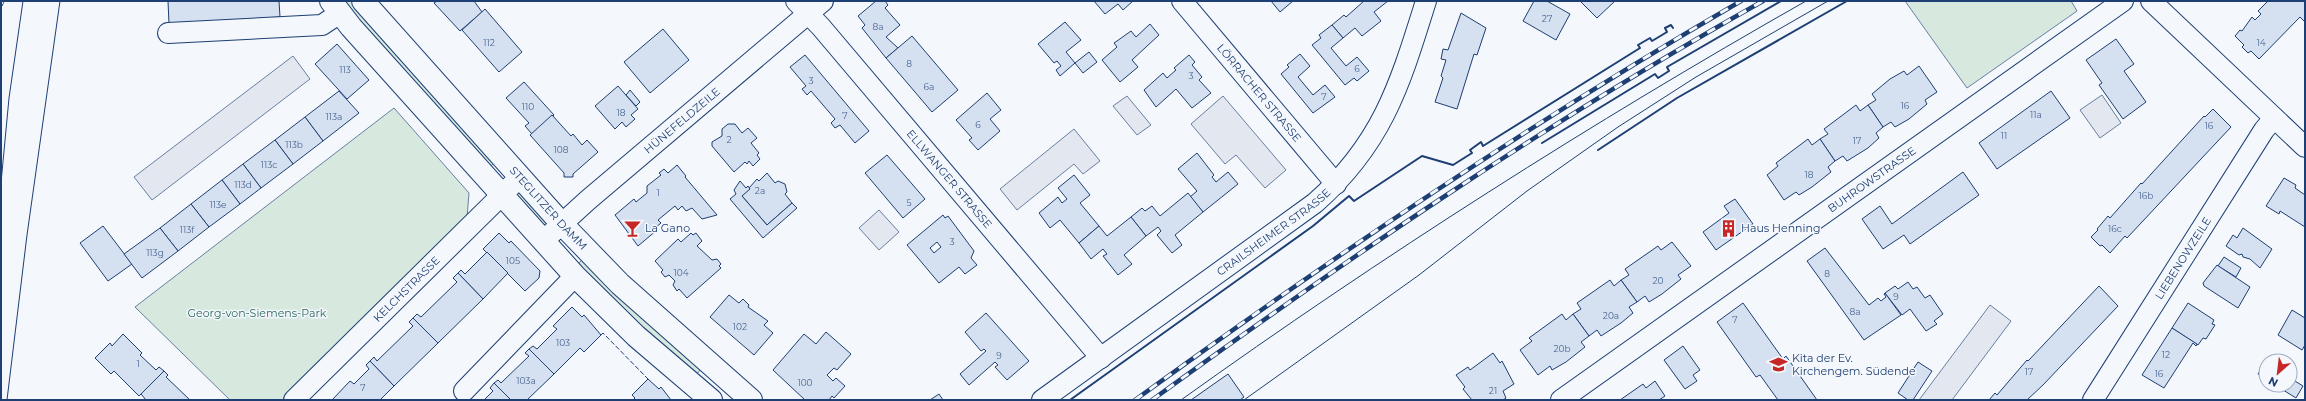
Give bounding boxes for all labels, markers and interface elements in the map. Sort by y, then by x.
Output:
house number: 27 [1542,13,1552,24]
house number: 8a [872,21,884,32]
house number: 112 [483,37,495,48]
house number: 14 [2256,37,2266,48]
street label: LÖRRACHER STRASSE [1214,41,1305,145]
house number: 8 [906,58,912,69]
house number: 6 [1354,63,1360,74]
house number: 113 [339,64,351,75]
house number: 3 [1188,70,1194,81]
house number: 3 [808,75,814,86]
house number: 6a [924,81,934,92]
street label: HÜNEFELDZEILE [641,84,723,157]
house number: 7 [1321,91,1327,102]
house number: 16 [1901,100,1910,111]
house number: 110 [522,101,534,112]
house number: 18 [617,107,626,118]
house number: 11a [2030,109,2042,120]
house number: 7 [842,110,848,121]
house number: 113a [326,111,342,122]
house number: 6 [975,119,981,130]
house number: 16 [2205,120,2214,131]
street label: ELLWANGER STRASSE [904,127,995,231]
house number: 11 [2001,130,2007,141]
house number: 2 [726,134,732,145]
house number: 17 [1853,135,1861,146]
house number: 113b [285,139,303,150]
street label: BUHROWSTRASSE [1825,143,1918,215]
house number: 108 [554,144,569,155]
house number: 113c [261,159,277,170]
street label: STEGLITZER DAMM [507,163,590,253]
house number: 18 [1805,169,1814,180]
house number: 113d [234,179,252,190]
house number: 2a [755,185,765,196]
street label: CRAILSHEIMER STRASSE [1214,185,1333,279]
house number: 1 [656,187,660,198]
house number: 16b [2139,190,2153,201]
house number: 5 [906,197,912,208]
house number: 113e [209,199,227,210]
street label: LIEBENOWZEILE [2152,214,2214,302]
bar icon: La Gano [622,218,642,238]
building icon: Haus Henning [1718,218,1738,238]
place label: La Gano [645,221,690,235]
place label: Haus Henning [1741,221,1820,235]
house number: 16c [2108,223,2122,234]
house number: 113f [180,224,195,235]
house number: 3 [949,236,955,247]
house number: 113g [146,247,164,258]
street label: KELCHSTRASSE [370,253,443,325]
house number: 105 [506,255,520,266]
house number: 104 [673,267,689,278]
house number: 8 [1824,268,1830,279]
house number: 20 [1652,275,1664,286]
house number: 9 [1893,291,1899,302]
park label: Georg-von-Siemens-Park [188,306,327,320]
house number: 8a [1849,306,1861,317]
house number: 20a [1603,310,1619,321]
house number: 7 [1732,314,1738,325]
house number: 102 [733,321,747,332]
house number: 103 [556,337,570,348]
house number: 20b [1553,343,1571,354]
house number: 12 [2162,349,2170,360]
house number: 9 [996,350,1002,361]
place label: Kita der Ev. Kirchengem. Südende [1792,351,1916,378]
north arrow [2258,353,2298,393]
school or university icon: Kita der Ev. Kirchengem. Südende [1769,354,1789,374]
house number: 1 [136,358,140,369]
house number: 17 [2025,366,2033,377]
house number: 16 [2155,368,2164,379]
text: N [2266,374,2281,390]
house number: 103a [516,375,536,386]
house number: 100 [797,377,813,388]
house number: 7 [360,382,366,393]
house number: 21 [1489,385,1497,396]

